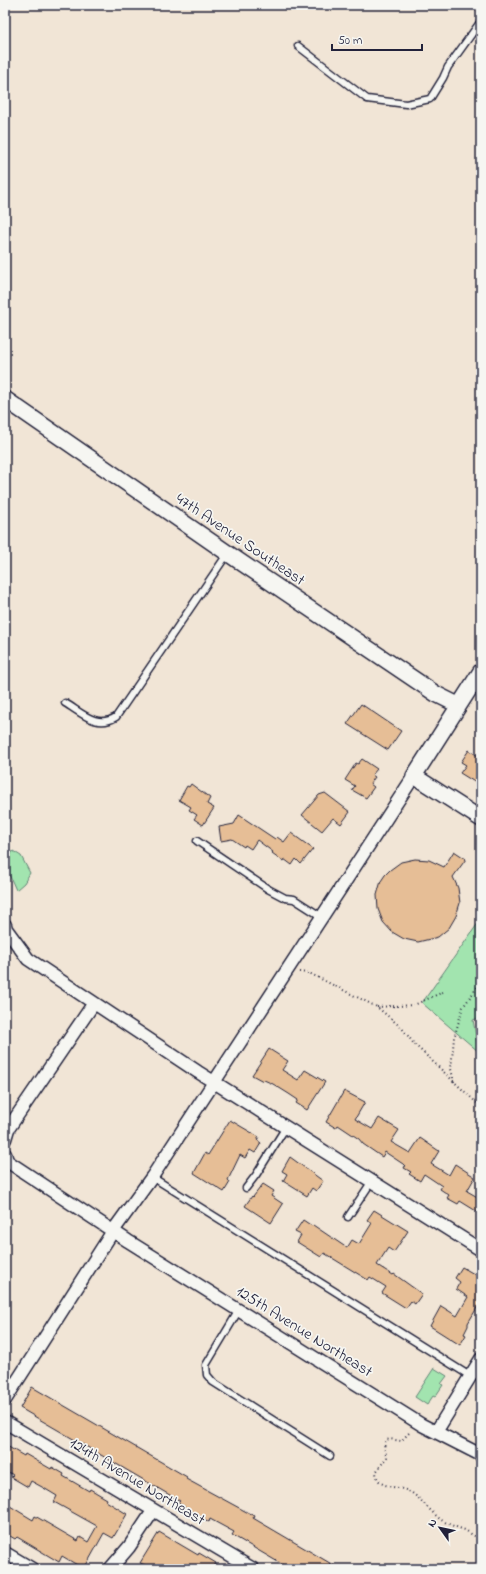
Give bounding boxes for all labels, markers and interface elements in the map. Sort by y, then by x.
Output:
scale bar [332,26,422,52]
text: 50 m [338,32,362,50]
street label: 47th Avenue Southeast [170,488,310,593]
street label: 125th Avenue Northeast [231,1280,378,1384]
street label: 124th Avenue Northeast [64,1432,210,1532]
north arrow [420,1508,460,1548]
text: N [424,1516,441,1531]

